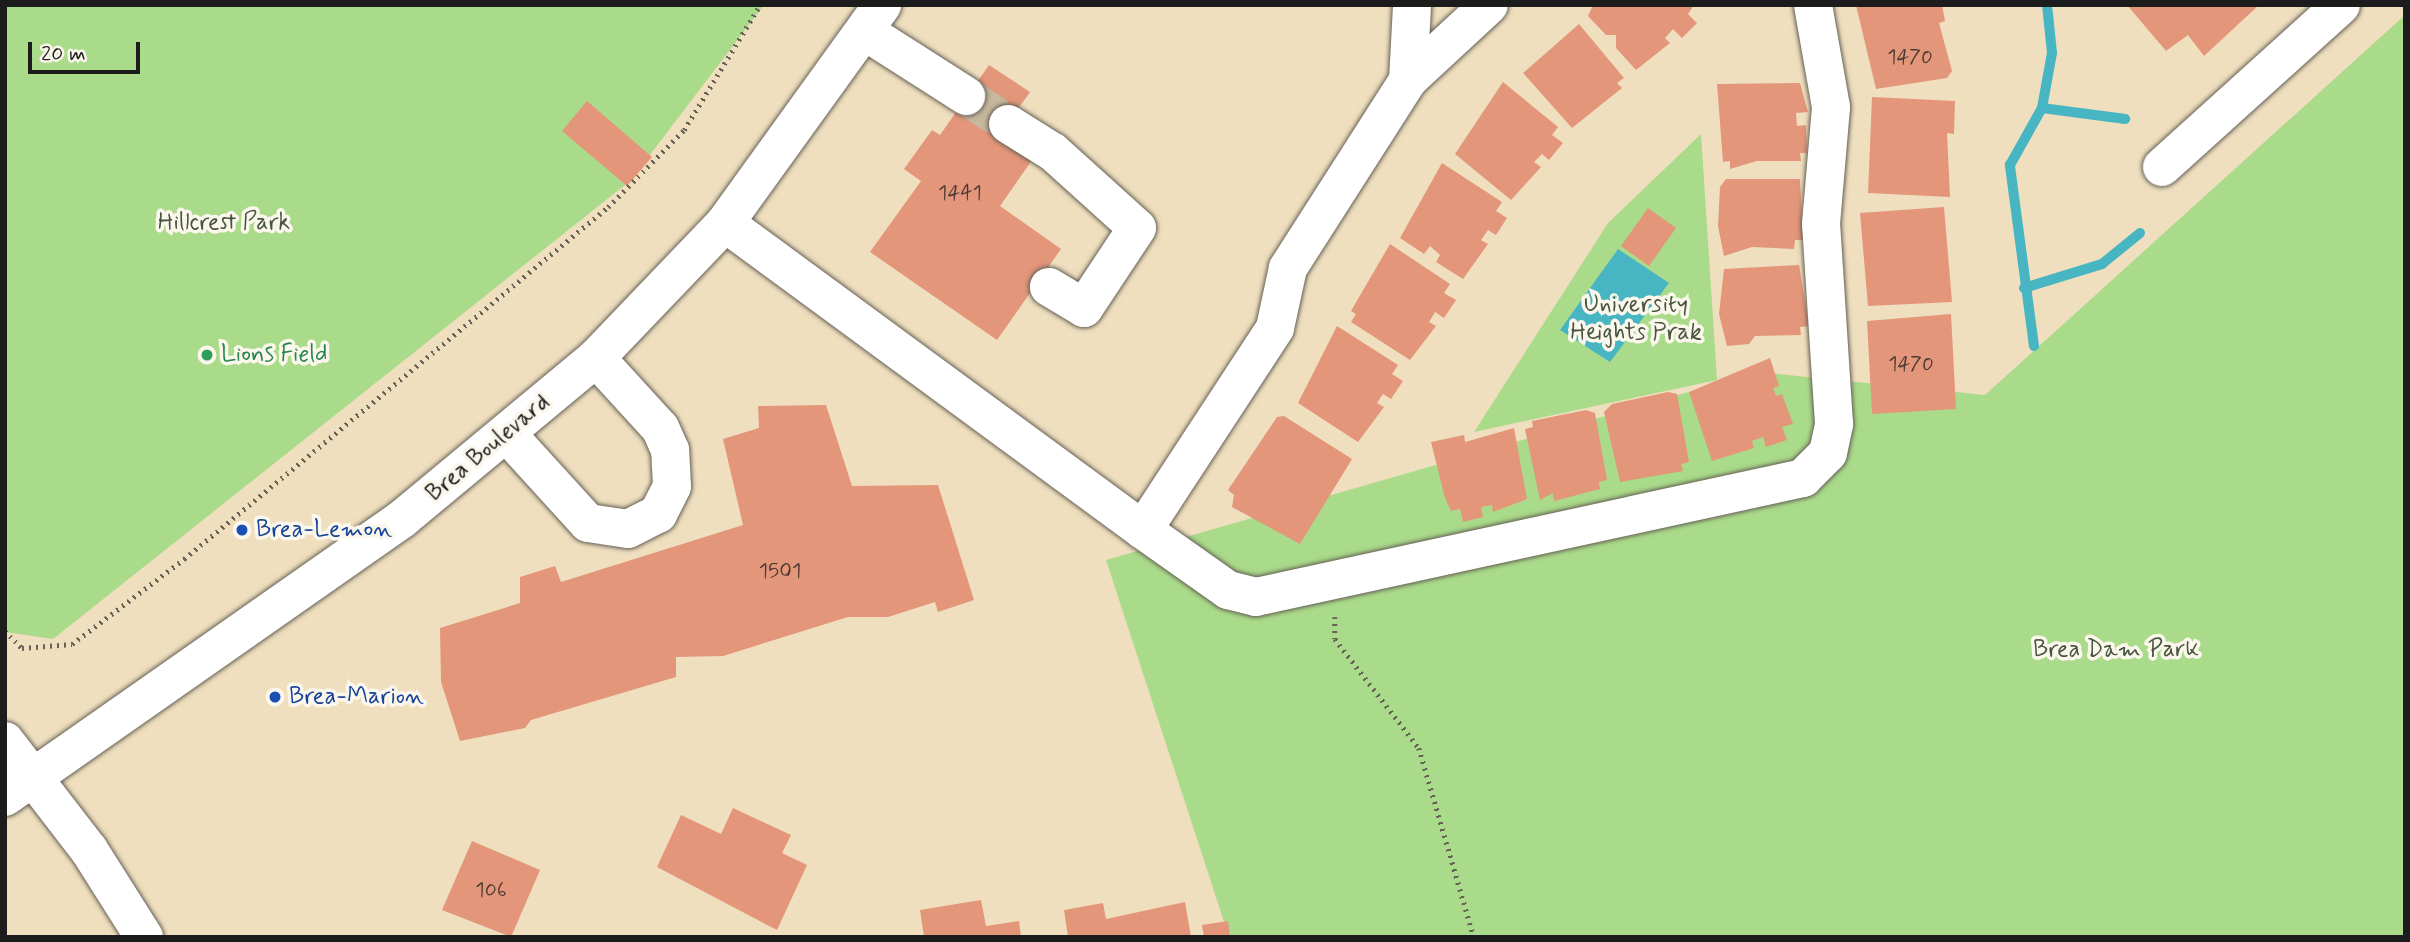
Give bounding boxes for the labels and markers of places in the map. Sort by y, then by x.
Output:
place label: Lions Field [221,341,328,369]
marker: Lions Field [199,347,215,363]
place label: Brea-Lemon [256,516,392,544]
marker: Brea-Lemon [234,522,250,538]
place label: Brea-Marion [289,683,424,711]
marker: Brea-Marion [267,689,283,705]

